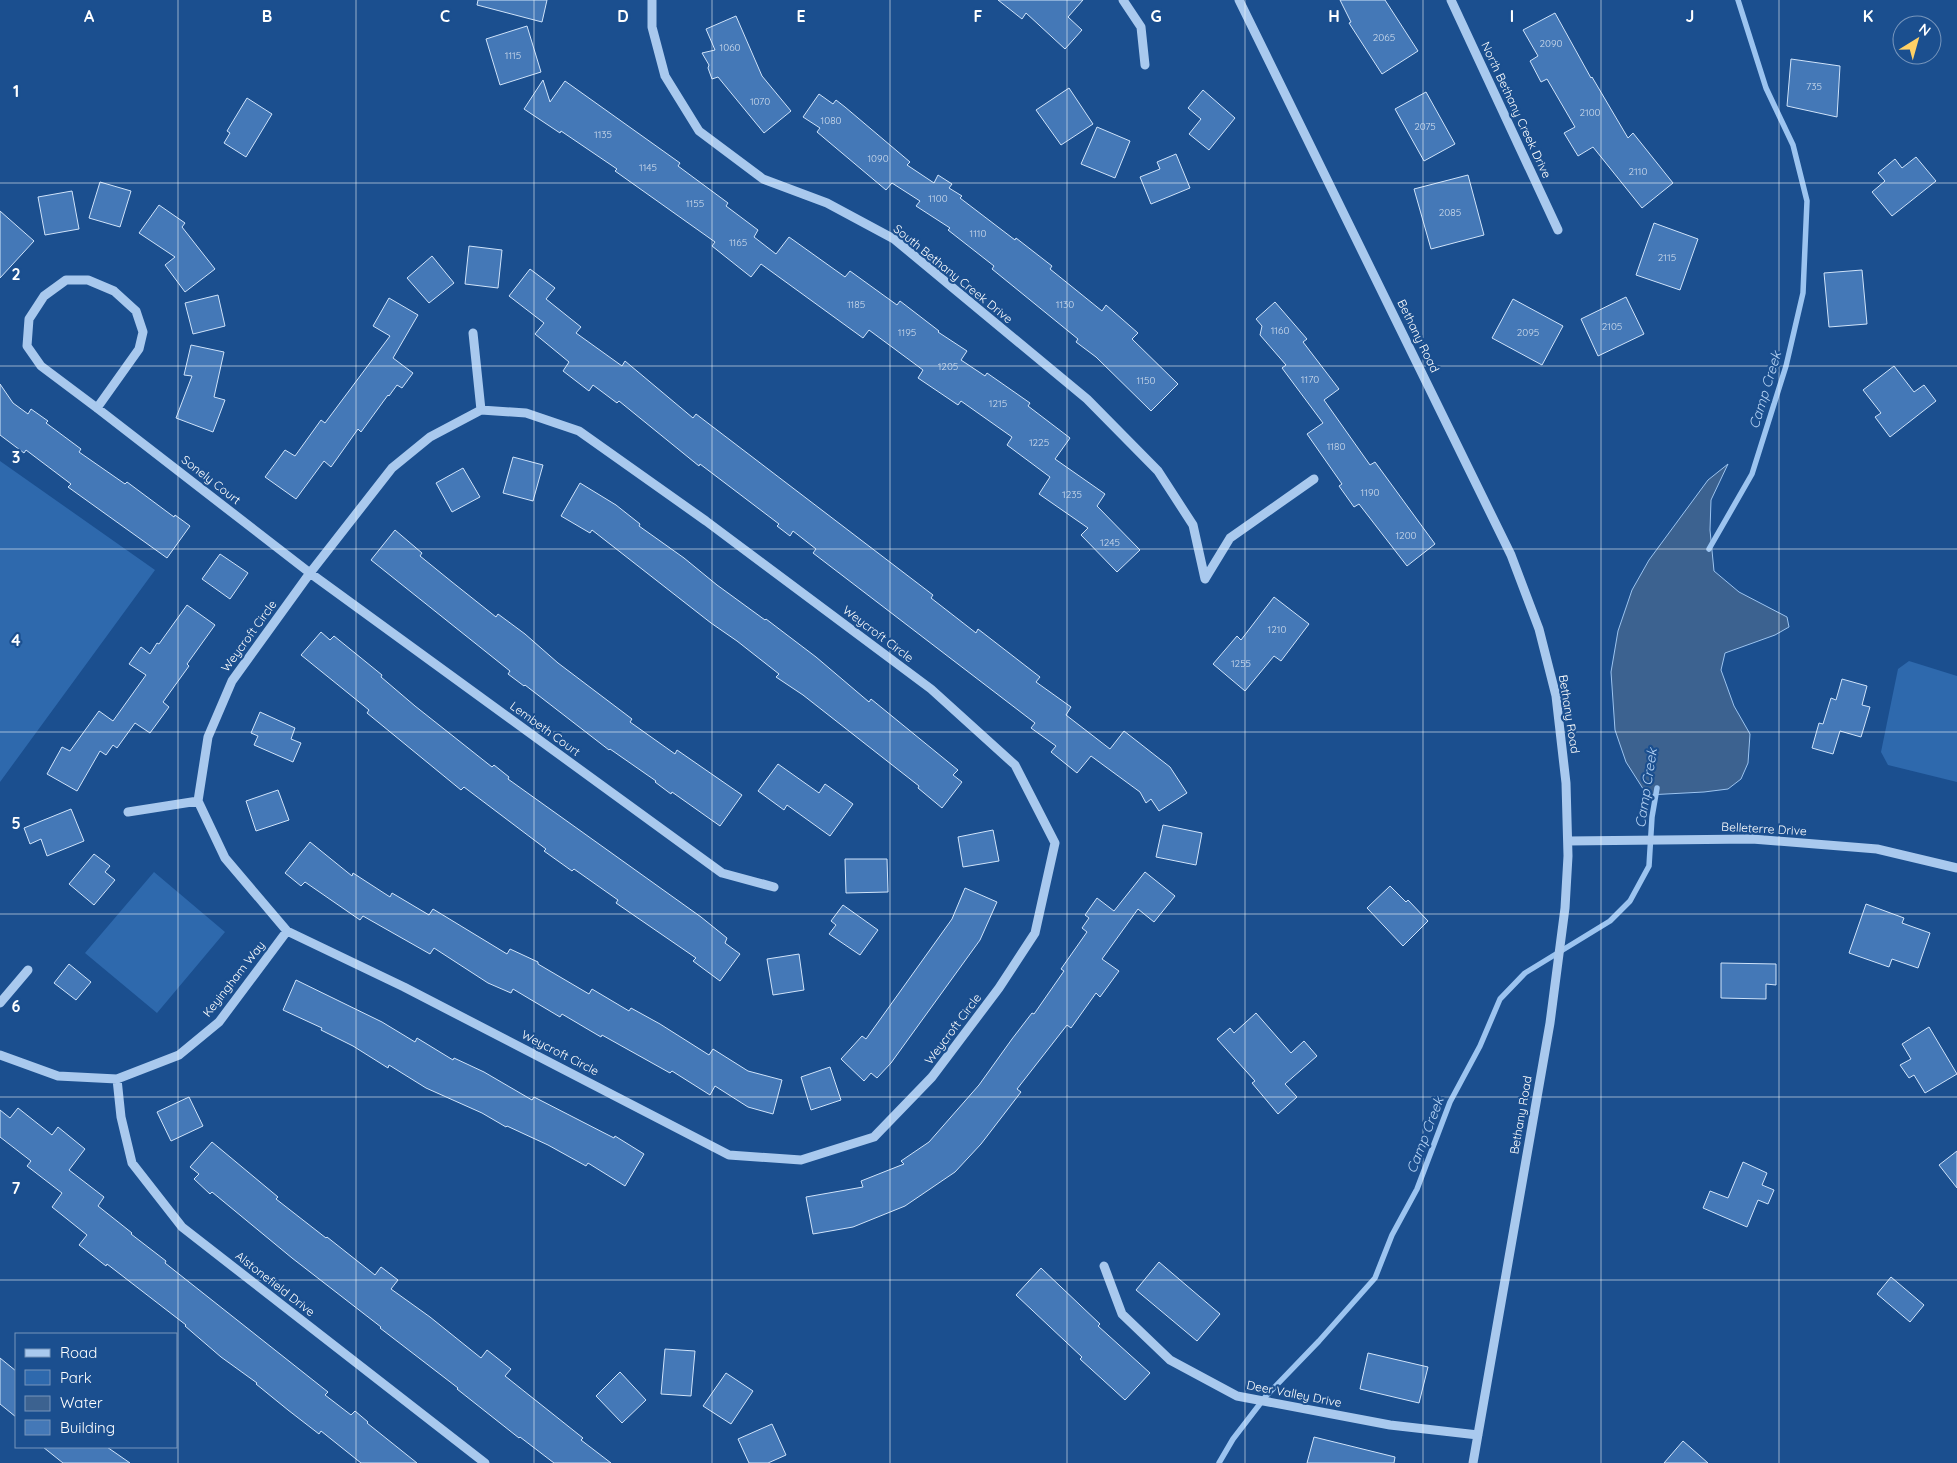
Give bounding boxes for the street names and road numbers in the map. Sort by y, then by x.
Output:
street label: North Bethany Creek Drive [1478,39,1555,181]
street label: South Bethany Creek Drive [891,221,1016,326]
street label: Bethany Road [1394,297,1443,375]
street label: Sonely Court [179,452,244,507]
street label: Weycroft Circle [218,597,280,674]
street label: Weycroft Circle [840,602,917,665]
street label: Bethany Road [1556,673,1583,754]
street label: Lembeth Court [507,698,583,759]
street label: Belleterre Drive [1721,819,1807,838]
street label: Keyingham Way [199,938,268,1020]
street label: Weycroft Circle [921,990,984,1067]
street label: Weycroft Circle [519,1027,602,1079]
street label: Bethany Road [1506,1074,1535,1155]
street label: Alstonefield Drive [233,1248,318,1319]
street label: Deer Valley Drive [1245,1377,1343,1410]

